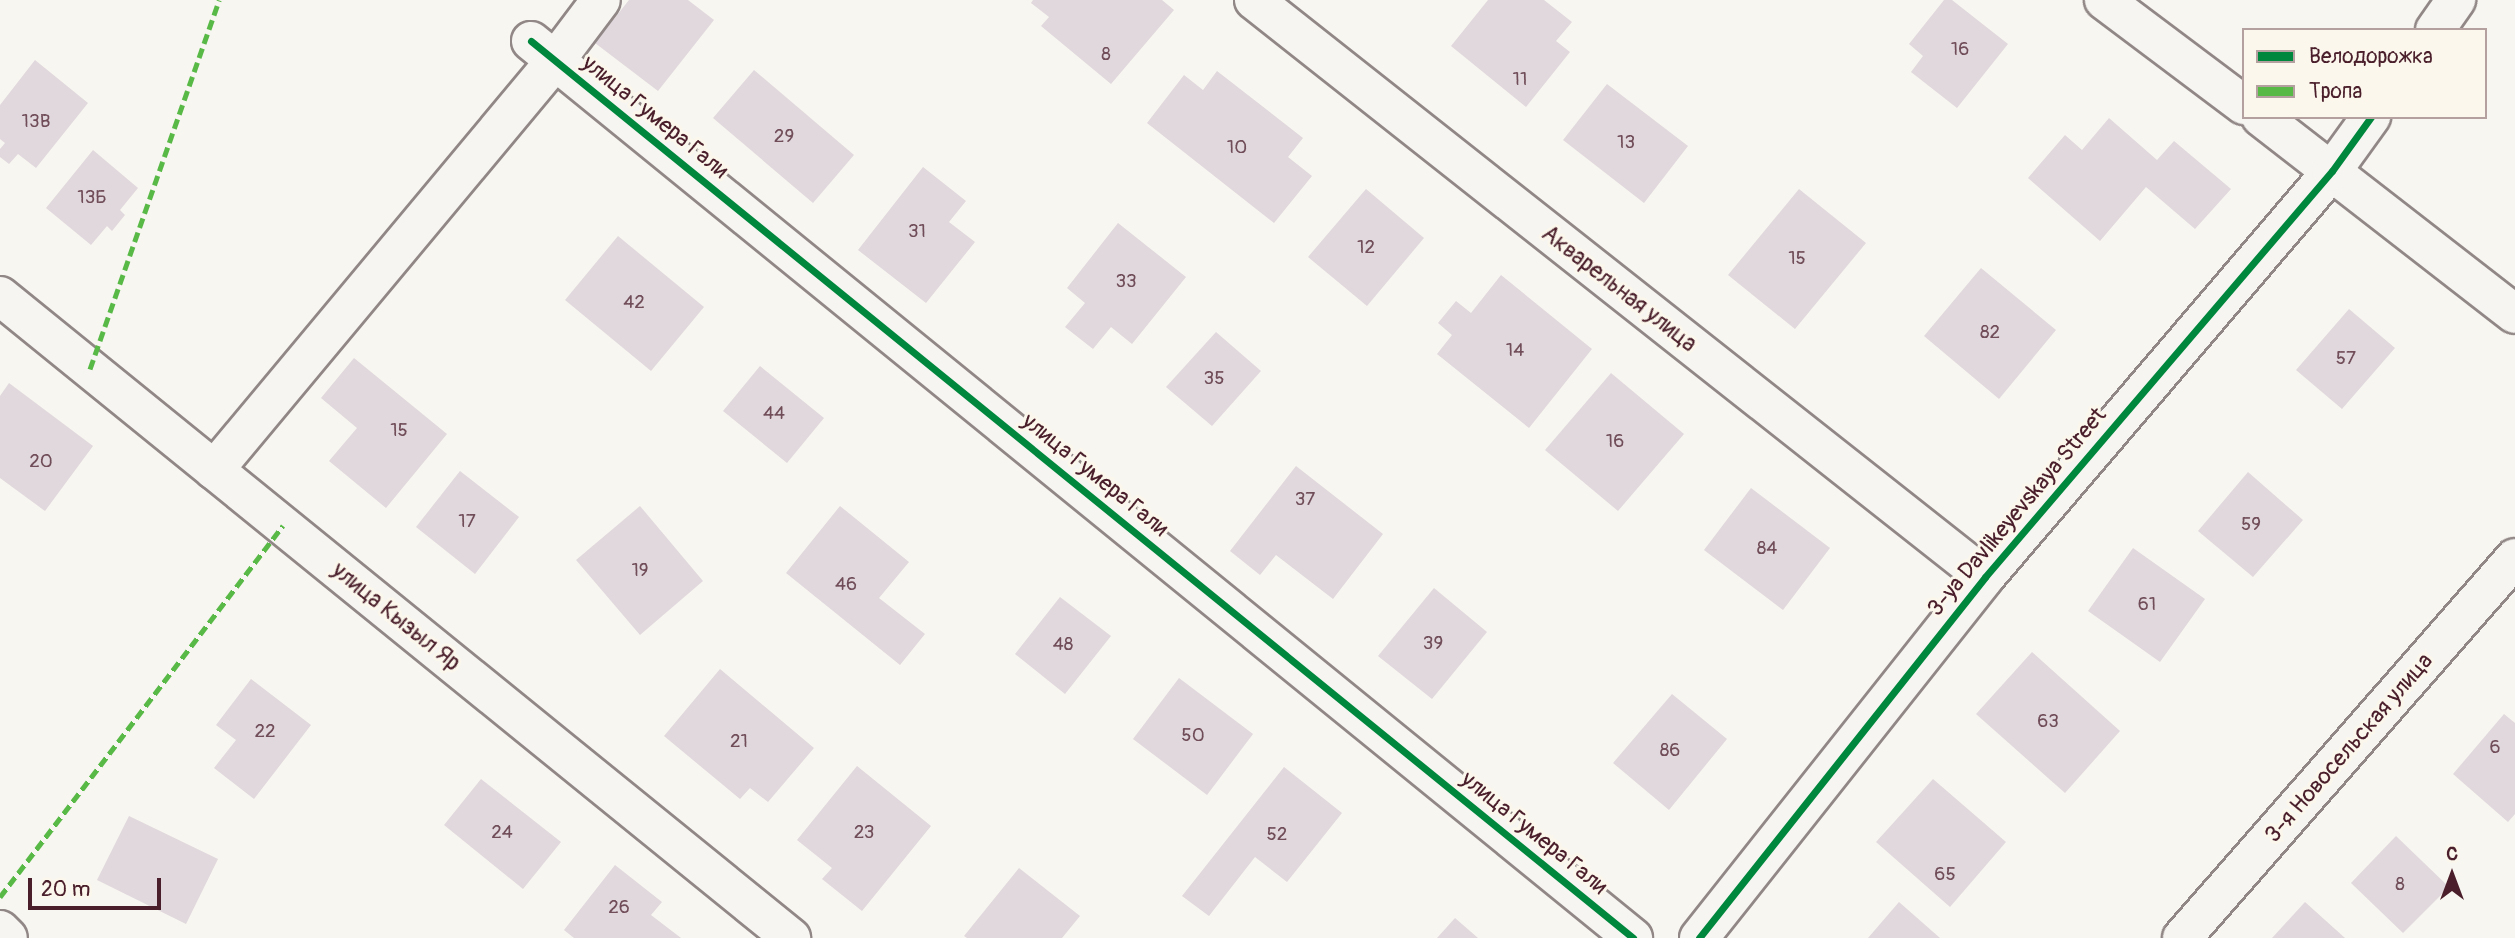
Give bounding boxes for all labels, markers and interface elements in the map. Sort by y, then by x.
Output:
legend [2242,28,2487,119]
house number: 16 [1951,39,1969,61]
text: Велодорожка [2309,43,2433,70]
house number: 8 [1101,44,1111,66]
street label: улица Гумера Гали [576,50,734,184]
house number: 11 [1513,69,1527,91]
text: Тропа [2309,78,2362,105]
house number: 13В [22,111,50,133]
house number: 29 [774,126,794,148]
house number: 13 [1617,132,1635,154]
house number: 10 [1227,137,1247,159]
house number: 13Б [77,187,107,209]
street label: Акварельная улица [1536,220,1702,358]
house number: 31 [908,221,926,243]
house number: 12 [1357,237,1375,259]
house number: 15 [1788,248,1806,270]
house number: 33 [1115,271,1137,293]
house number: 42 [623,292,645,314]
house number: 82 [1980,322,2000,344]
house number: 14 [1506,340,1524,362]
house number: 57 [2336,348,2356,370]
house number: 35 [1204,368,1224,390]
street label: 3-ya Davlikeyevskaya Street [1922,402,2112,622]
house number: 44 [763,403,785,425]
street label: улица Гумера Гали [1016,408,1174,542]
house number: 15 [390,420,408,442]
house number: 16 [1606,431,1624,453]
house number: 20 [29,451,53,473]
house number: 37 [1295,489,1315,511]
house number: 17 [458,511,476,533]
house number: 59 [2241,514,2261,536]
house number: 84 [1757,538,1777,560]
street label: улица Кызыл Яр [326,557,466,677]
house number: 19 [631,560,649,582]
house number: 46 [835,574,857,596]
house number: 61 [2138,594,2156,616]
house number: 39 [1423,633,1443,655]
house number: 48 [1053,634,1073,656]
street label: 3-я Новосельская улица [2259,648,2439,848]
house number: 63 [2037,711,2059,733]
house number: 22 [254,721,276,743]
house number: 50 [1181,725,1205,747]
house number: 21 [730,731,748,753]
house number: 6 [2489,737,2501,759]
house number: 86 [1660,740,1680,762]
street label: улица Гумера Гали [1455,766,1613,900]
house number: 24 [491,822,513,844]
house number: 23 [854,822,874,844]
house number: 52 [1267,824,1287,846]
north arrow [2417,840,2487,910]
text: С [2446,842,2458,866]
scale bar [32,864,164,908]
house number: 65 [1934,864,1956,886]
house number: 8 [2395,874,2405,896]
text: 20 m [41,876,90,903]
house number: 26 [608,897,630,919]

